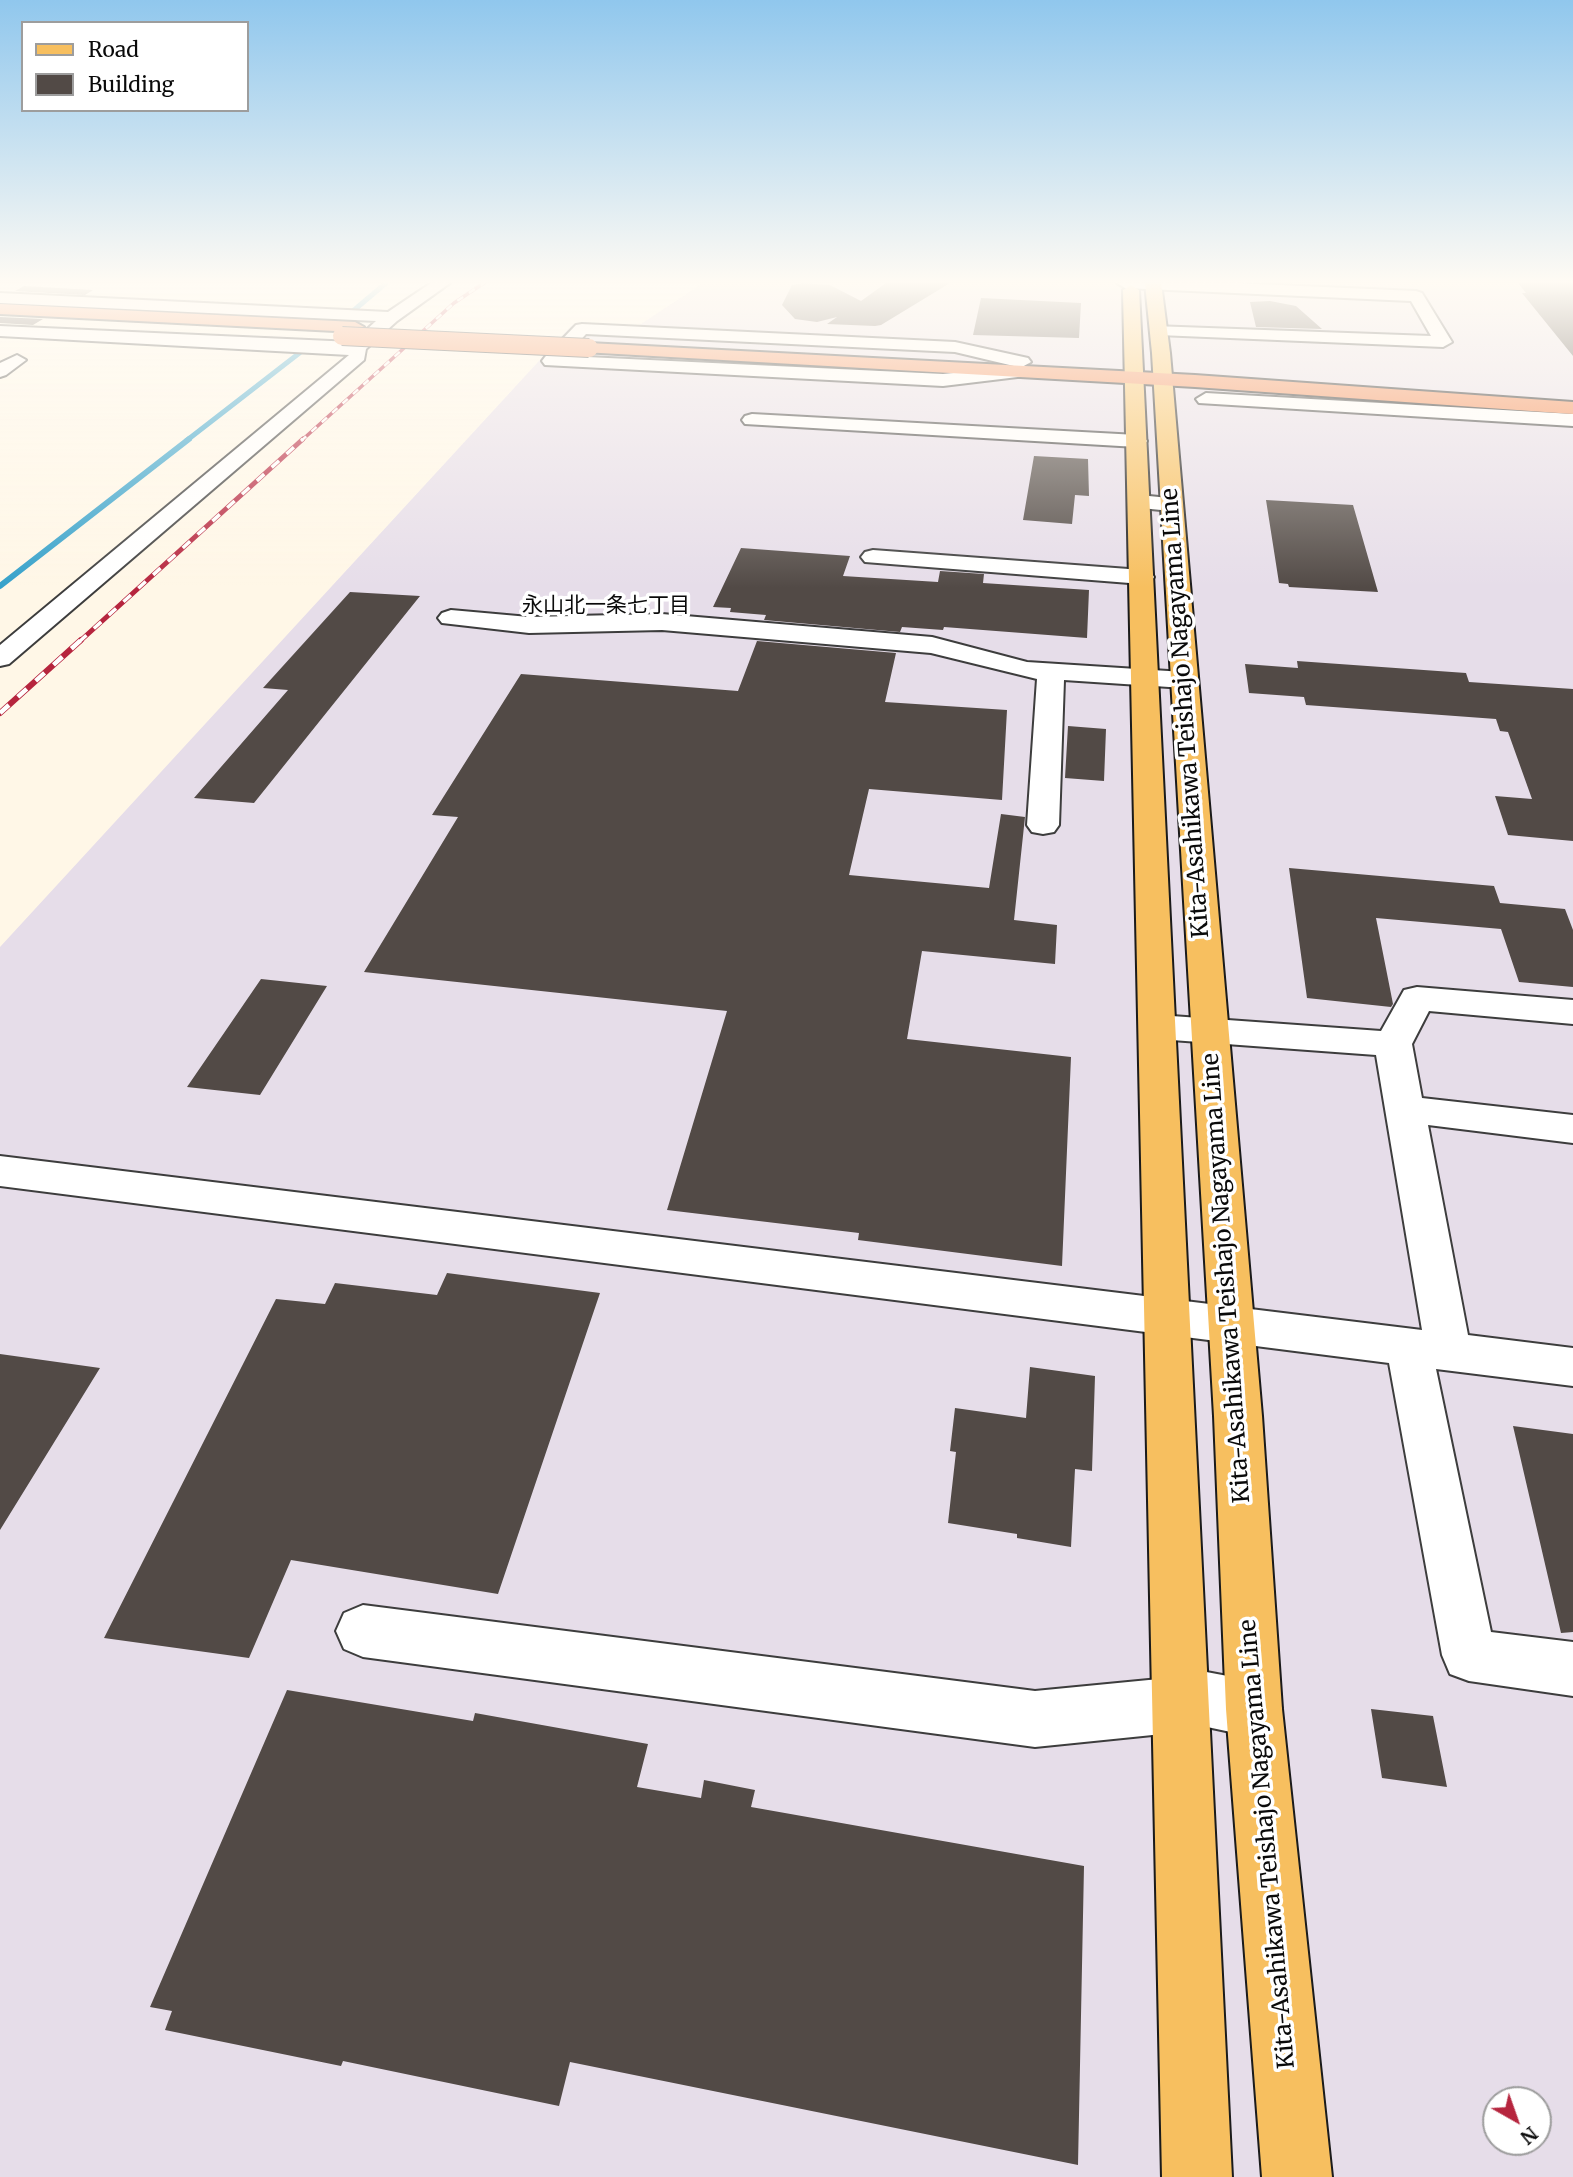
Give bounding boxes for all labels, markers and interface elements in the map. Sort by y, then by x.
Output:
legend [21,21,248,112]
text: Road [88,36,139,63]
text: Building [88,71,174,98]
street label: Kita-Asahikawa Teishajo Nagayama Line [1157,487,1215,939]
district label: 永山北一条七丁目 [522,593,690,619]
street label: Kita-Asahikawa Teishajo Nagayama Line [1198,1052,1256,1504]
street label: Kita-Asahikawa Teishajo Nagayama Line [1235,1618,1301,2070]
north arrow [1482,2086,1552,2156]
text: N [1516,2122,1543,2150]

